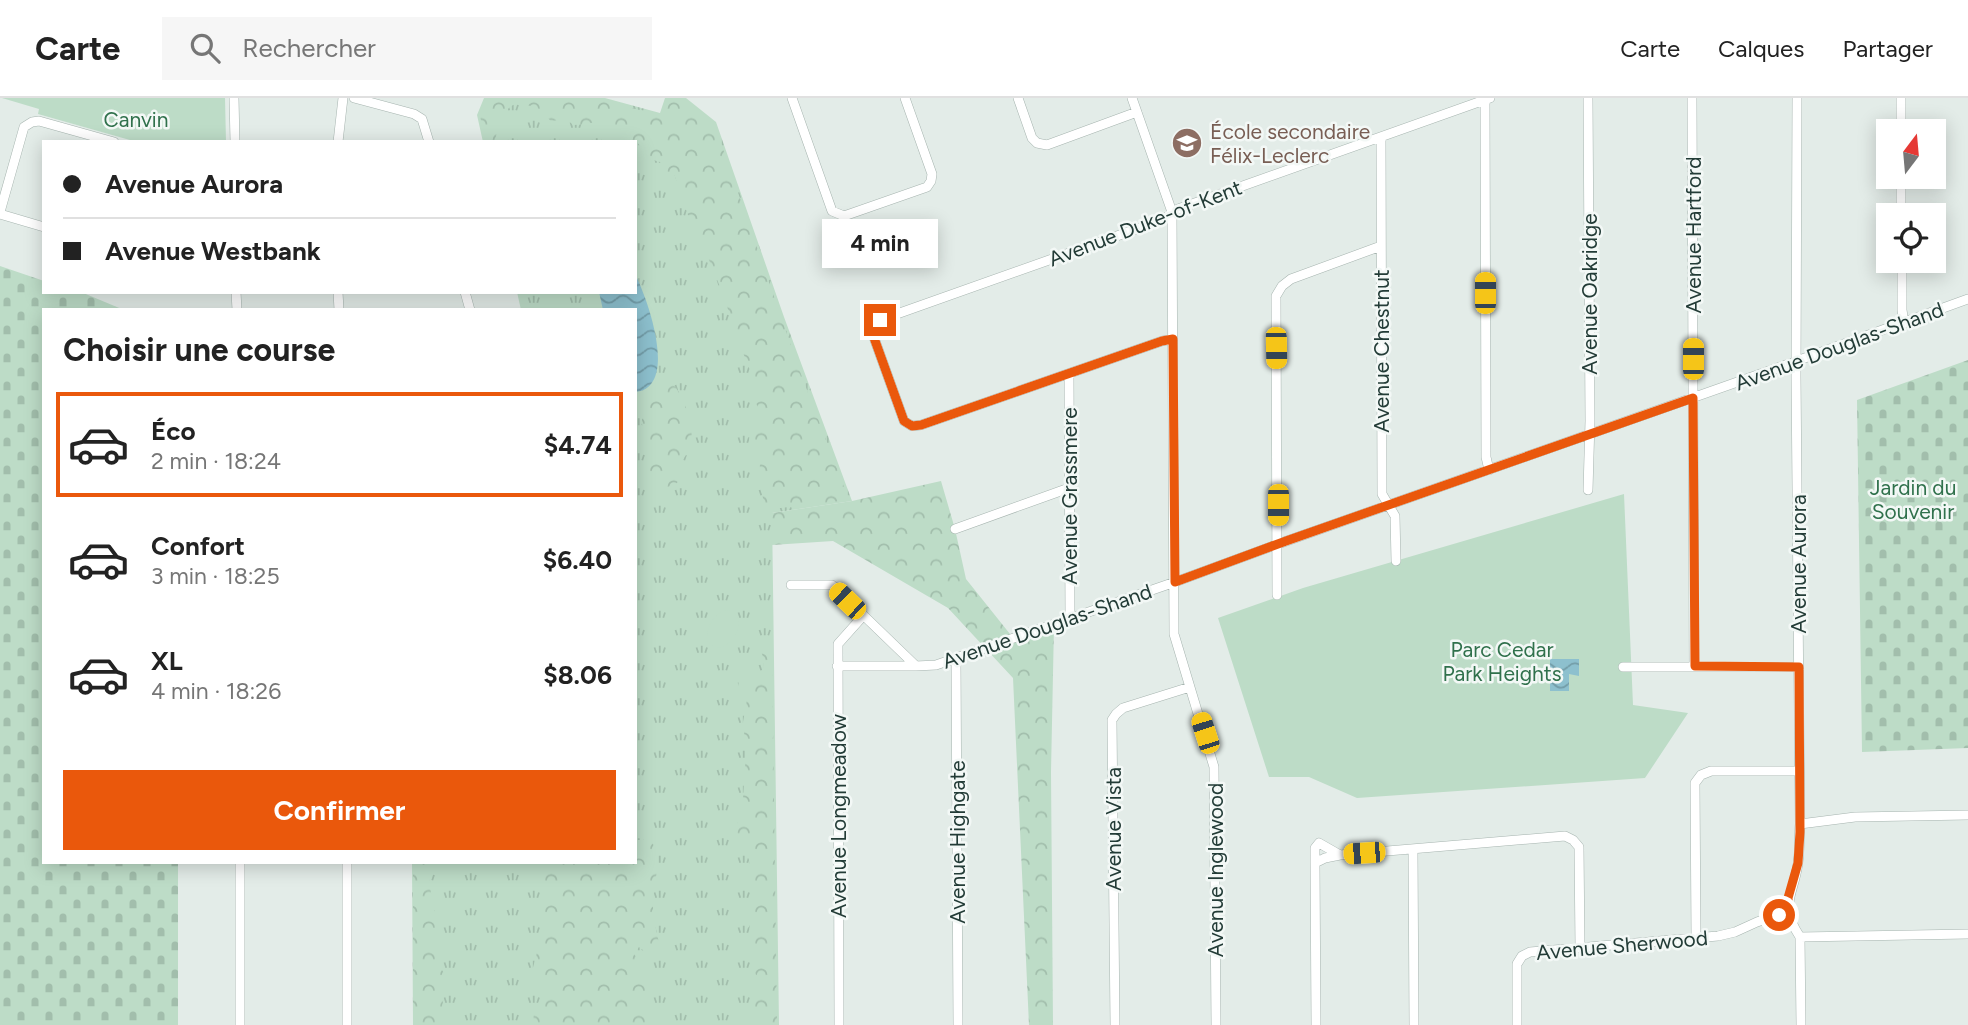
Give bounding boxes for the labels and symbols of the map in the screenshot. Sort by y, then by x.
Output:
park label: Canvin [104,107,168,132]
place label: École secondaire Félix-Leclerc [1210,119,1370,168]
north arrow [1876,119,1946,189]
school or university icon: École secondaire Félix-Leclerc [1170,126,1204,160]
street label: Avenue Hartford [1681,157,1706,313]
street label: Avenue Duke-of-Kent [1045,175,1245,271]
street label: Avenue Oakridge [1577,213,1602,375]
callout: 4 min [822,218,938,268]
street label: Avenue Chestnut [1369,269,1394,433]
car [1475,272,1496,314]
street label: Avenue Douglas-Shand [1731,297,1947,395]
route end [864,304,896,336]
car [1266,327,1287,369]
car [1683,338,1704,380]
street label: Avenue Grassmere [1057,407,1082,585]
park label: Jardin du Souvenir [1870,475,1956,524]
car [1268,484,1289,526]
street label: Avenue Aurora [1786,494,1811,634]
street label: Avenue Douglas-Shand [939,578,1155,674]
car [825,579,870,623]
park label: Parc Cedar Park Heights [1442,637,1562,686]
car [1189,710,1222,756]
street label: Avenue Longmeadow [826,713,851,918]
street label: Avenue Highgate [945,760,970,924]
street label: Avenue Vista [1101,767,1126,891]
street label: Avenue Inglewood [1203,783,1228,957]
car [1343,841,1386,865]
route start [1763,899,1795,931]
street label: Avenue Sherwood [1535,925,1709,965]

